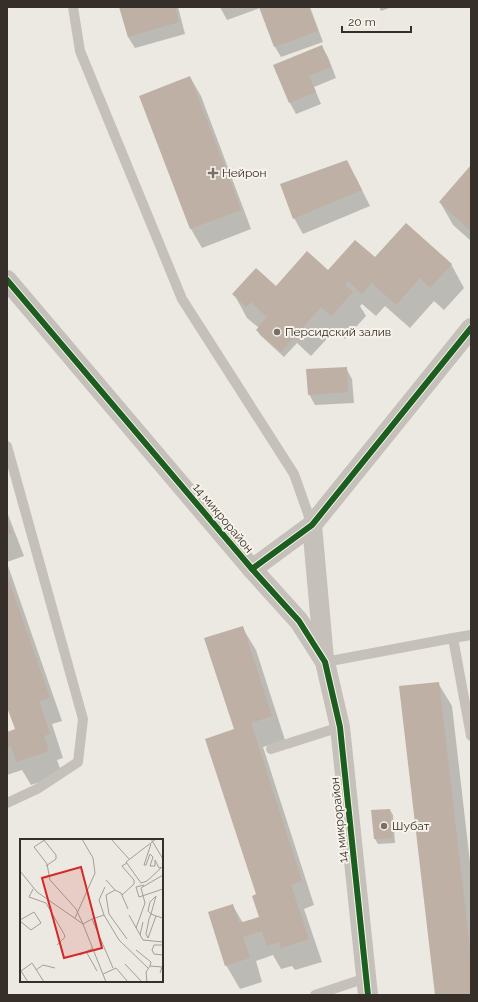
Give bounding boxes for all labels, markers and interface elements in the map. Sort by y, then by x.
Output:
scale bar [342,8,411,34]
text: 20 m [348,15,376,29]
place label: Нейрон [222,166,266,180]
marker: Нейрон [207,167,219,179]
place label: Персидский залив [285,325,391,339]
marker: Персидский залив [272,327,282,337]
street label: 14 микрорайон [190,480,256,556]
street label: 14 микрорайон [328,776,350,864]
place label: Шубат [392,819,430,833]
marker: Шубат [379,821,389,831]
inset map [20,839,163,982]

